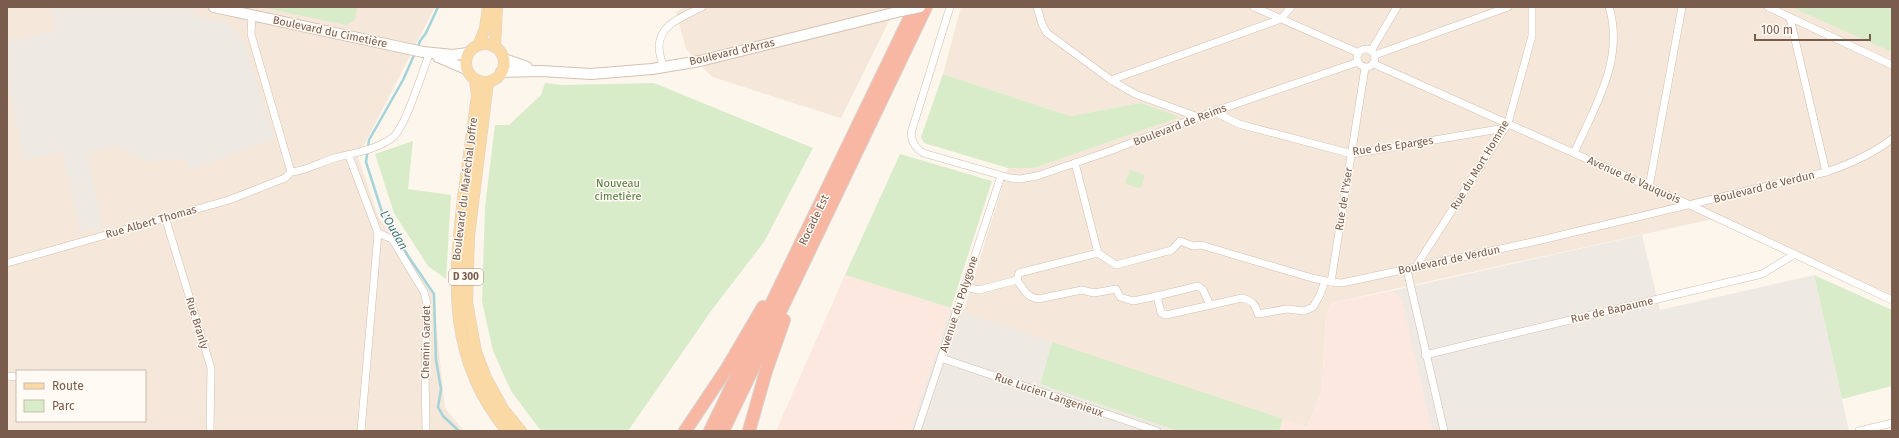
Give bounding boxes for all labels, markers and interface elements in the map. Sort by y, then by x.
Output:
street label: Boulevard du Cimetière [272,13,388,51]
scale bar [1755,16,1870,42]
text: 100 m [1761,23,1793,37]
street label: Boulevard d'Arras [688,36,776,68]
street label: Boulevard de Reims [1132,101,1228,149]
street label: Boulevard du Maréchal Joffre [450,117,480,261]
street label: Rue du Mort Homme [1448,118,1512,212]
street label: Rue des Eparges [1352,134,1434,158]
street label: Avenue de Vauquois [1585,154,1683,206]
street label: Rue de l'Yser [1333,166,1356,232]
street label: Boulevard de Verdun [1712,168,1816,206]
park label: Nouveau cimetière [595,177,641,203]
street label: Rocade Est [796,193,832,247]
street label: Rue Albert Thomas [104,203,198,241]
water label: L'Oudan [377,208,411,252]
street label: Boulevard de Verdun [1397,243,1501,277]
street label: Avenue du Polygone [937,254,981,354]
road number: D 300 [449,269,483,285]
street label: Rue de Bapaume [1569,294,1655,326]
street label: Rue Branly [183,296,211,351]
street label: Chemin Gardet [419,305,433,379]
legend [16,370,146,422]
street label: Rue Lucien Langenieux [993,370,1106,420]
text: Route [52,379,84,393]
text: Parc [52,399,75,413]

